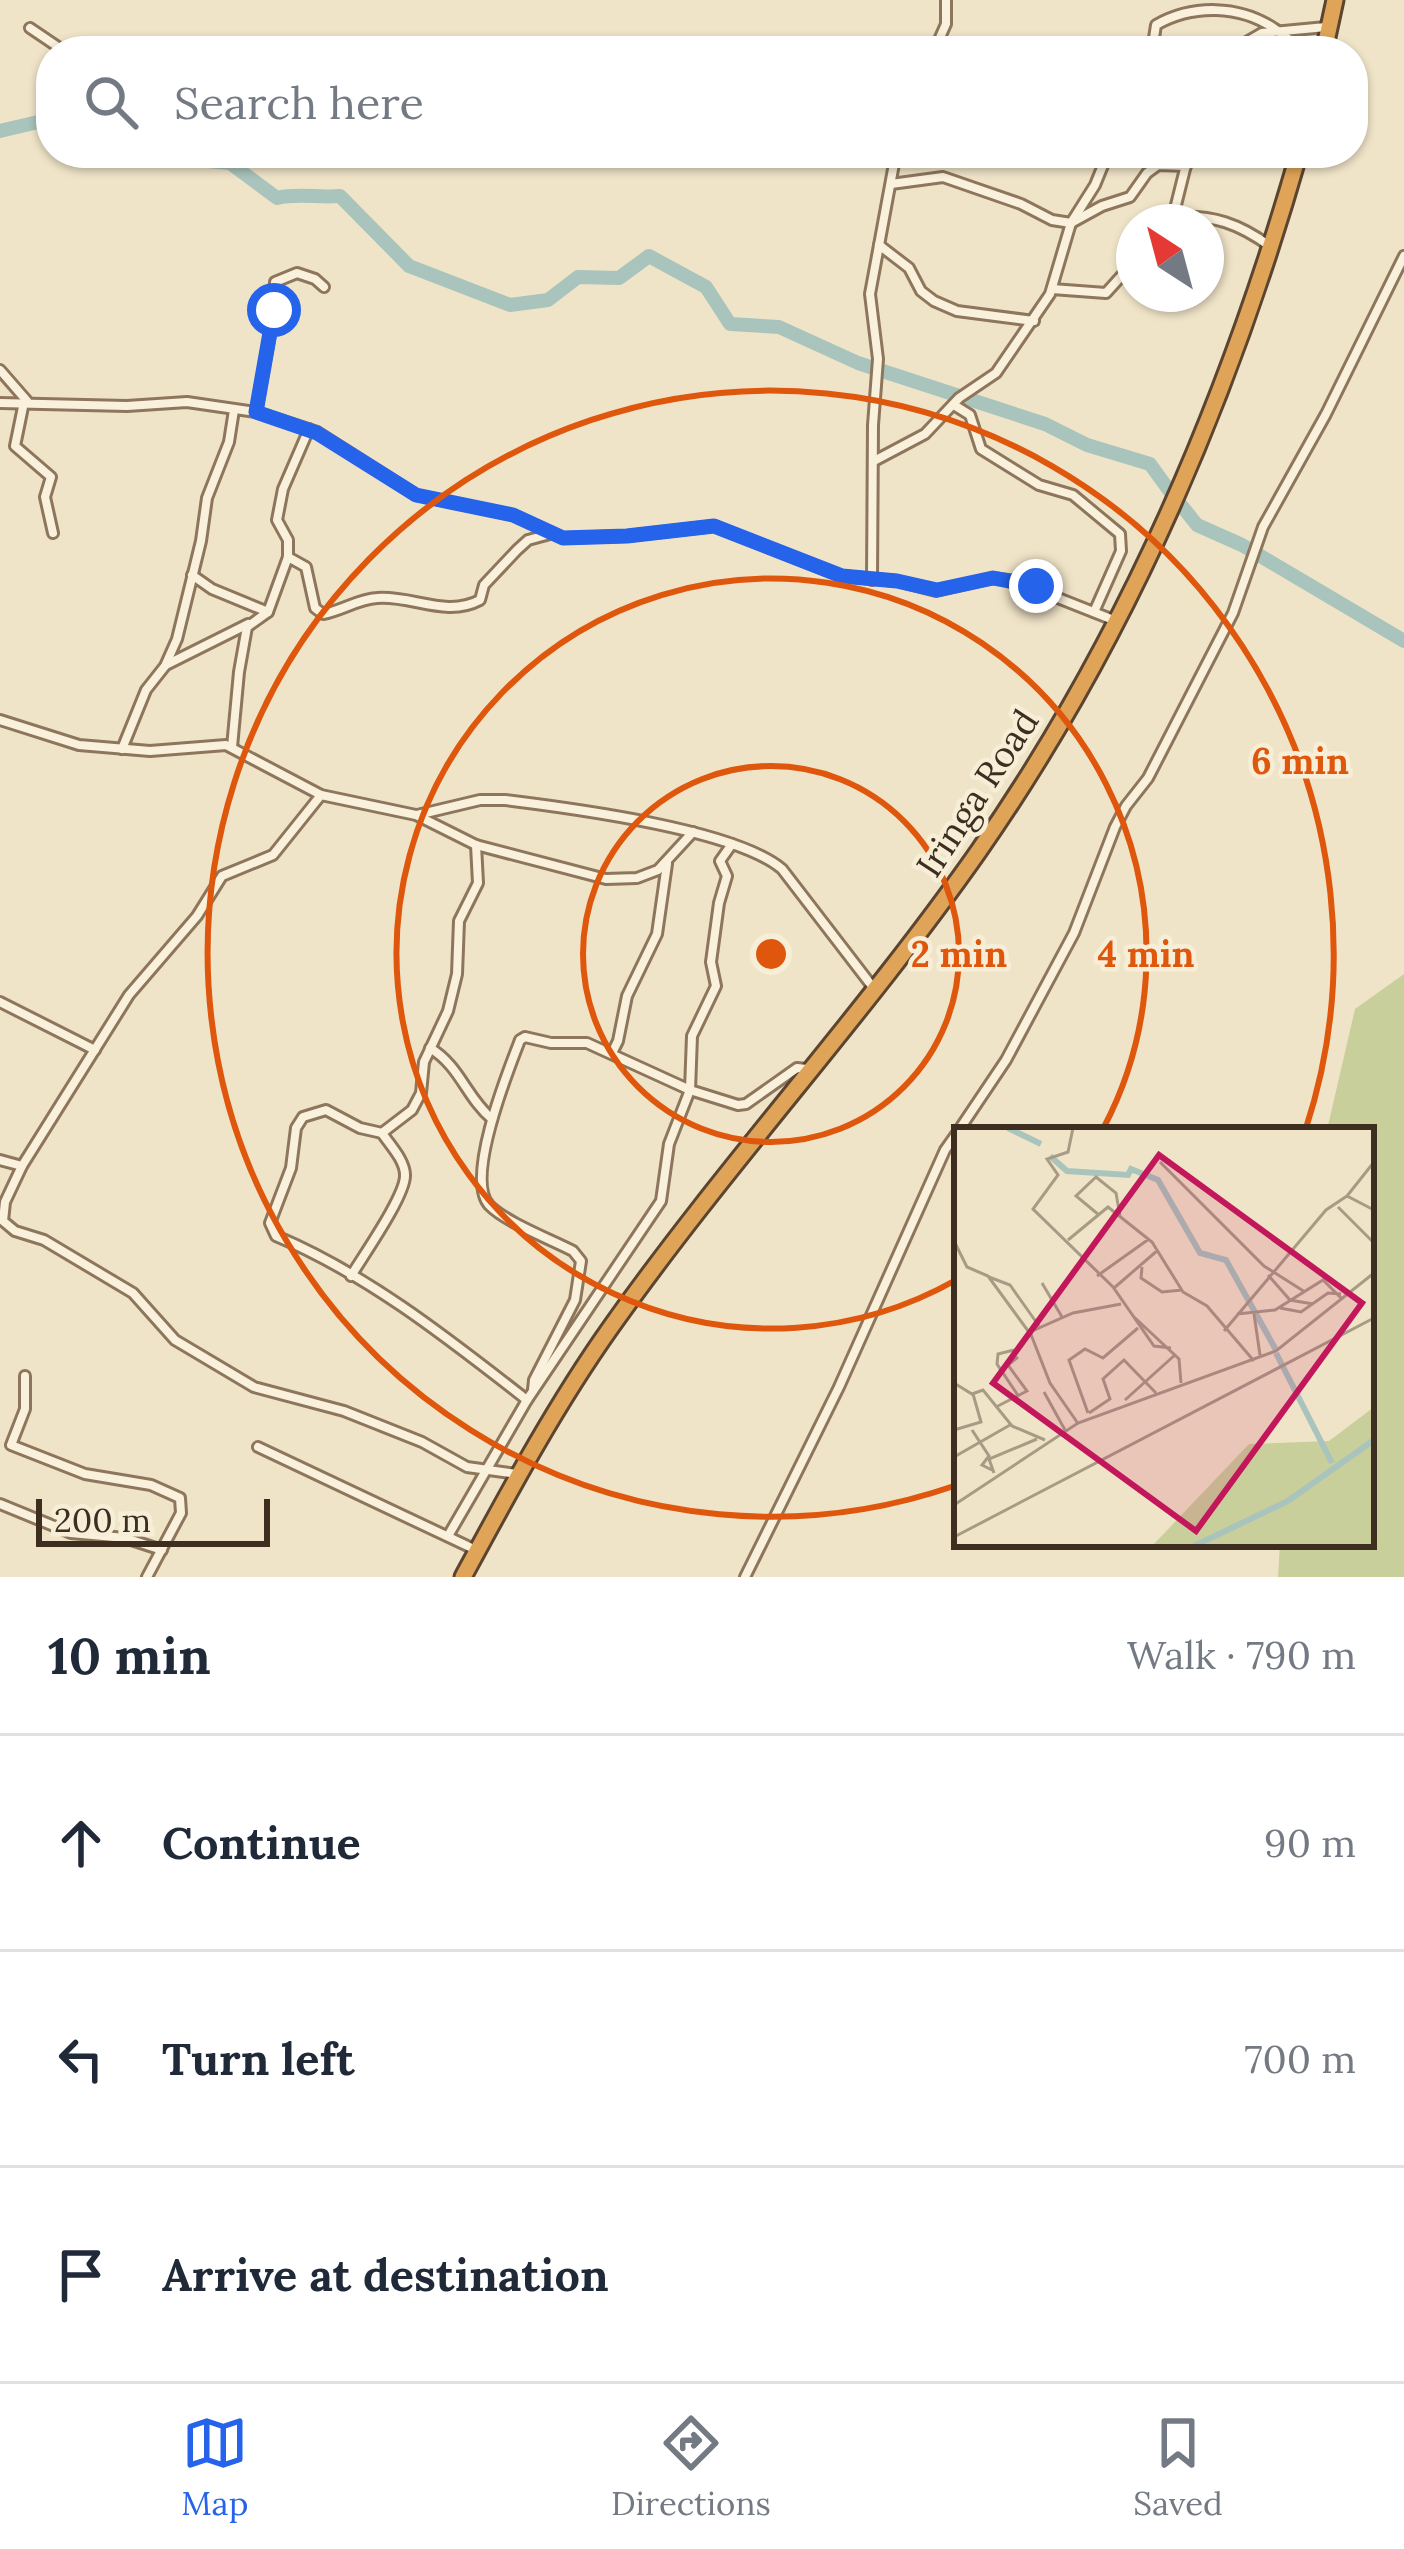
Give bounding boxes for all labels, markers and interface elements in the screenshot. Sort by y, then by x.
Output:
search box [36,36,1368,168]
icon: search [78,69,144,135]
text: Search here [174,74,424,131]
north arrow [1116,204,1224,312]
route start [247,283,301,337]
route end [1009,559,1063,613]
street label: Iringa Road [906,700,1048,886]
text: 6 min [1251,738,1349,784]
text: 2 min [911,931,1007,977]
text: 4 min [1097,931,1195,977]
centre of rings [750,933,792,975]
inset map [954,1127,1374,1547]
scale bar [36,1493,270,1546]
text: 200 m [54,1499,151,1541]
text: 10 min [48,1623,211,1688]
text: Walk · 790 m [1127,1630,1356,1680]
icon: ahead [48,1810,114,1876]
text: Continue [162,1814,361,1871]
text: 90 m [1264,1818,1356,1868]
icon: left [48,2026,114,2092]
text: Turn left [162,2030,355,2087]
text: 700 m [1244,2034,1356,2084]
icon: arrive [48,2242,114,2308]
text: Arrive at destination [162,2246,609,2303]
tab: Map [181,2410,248,2524]
tab: Directions [611,2410,771,2524]
tab: Saved [1133,2410,1223,2524]

